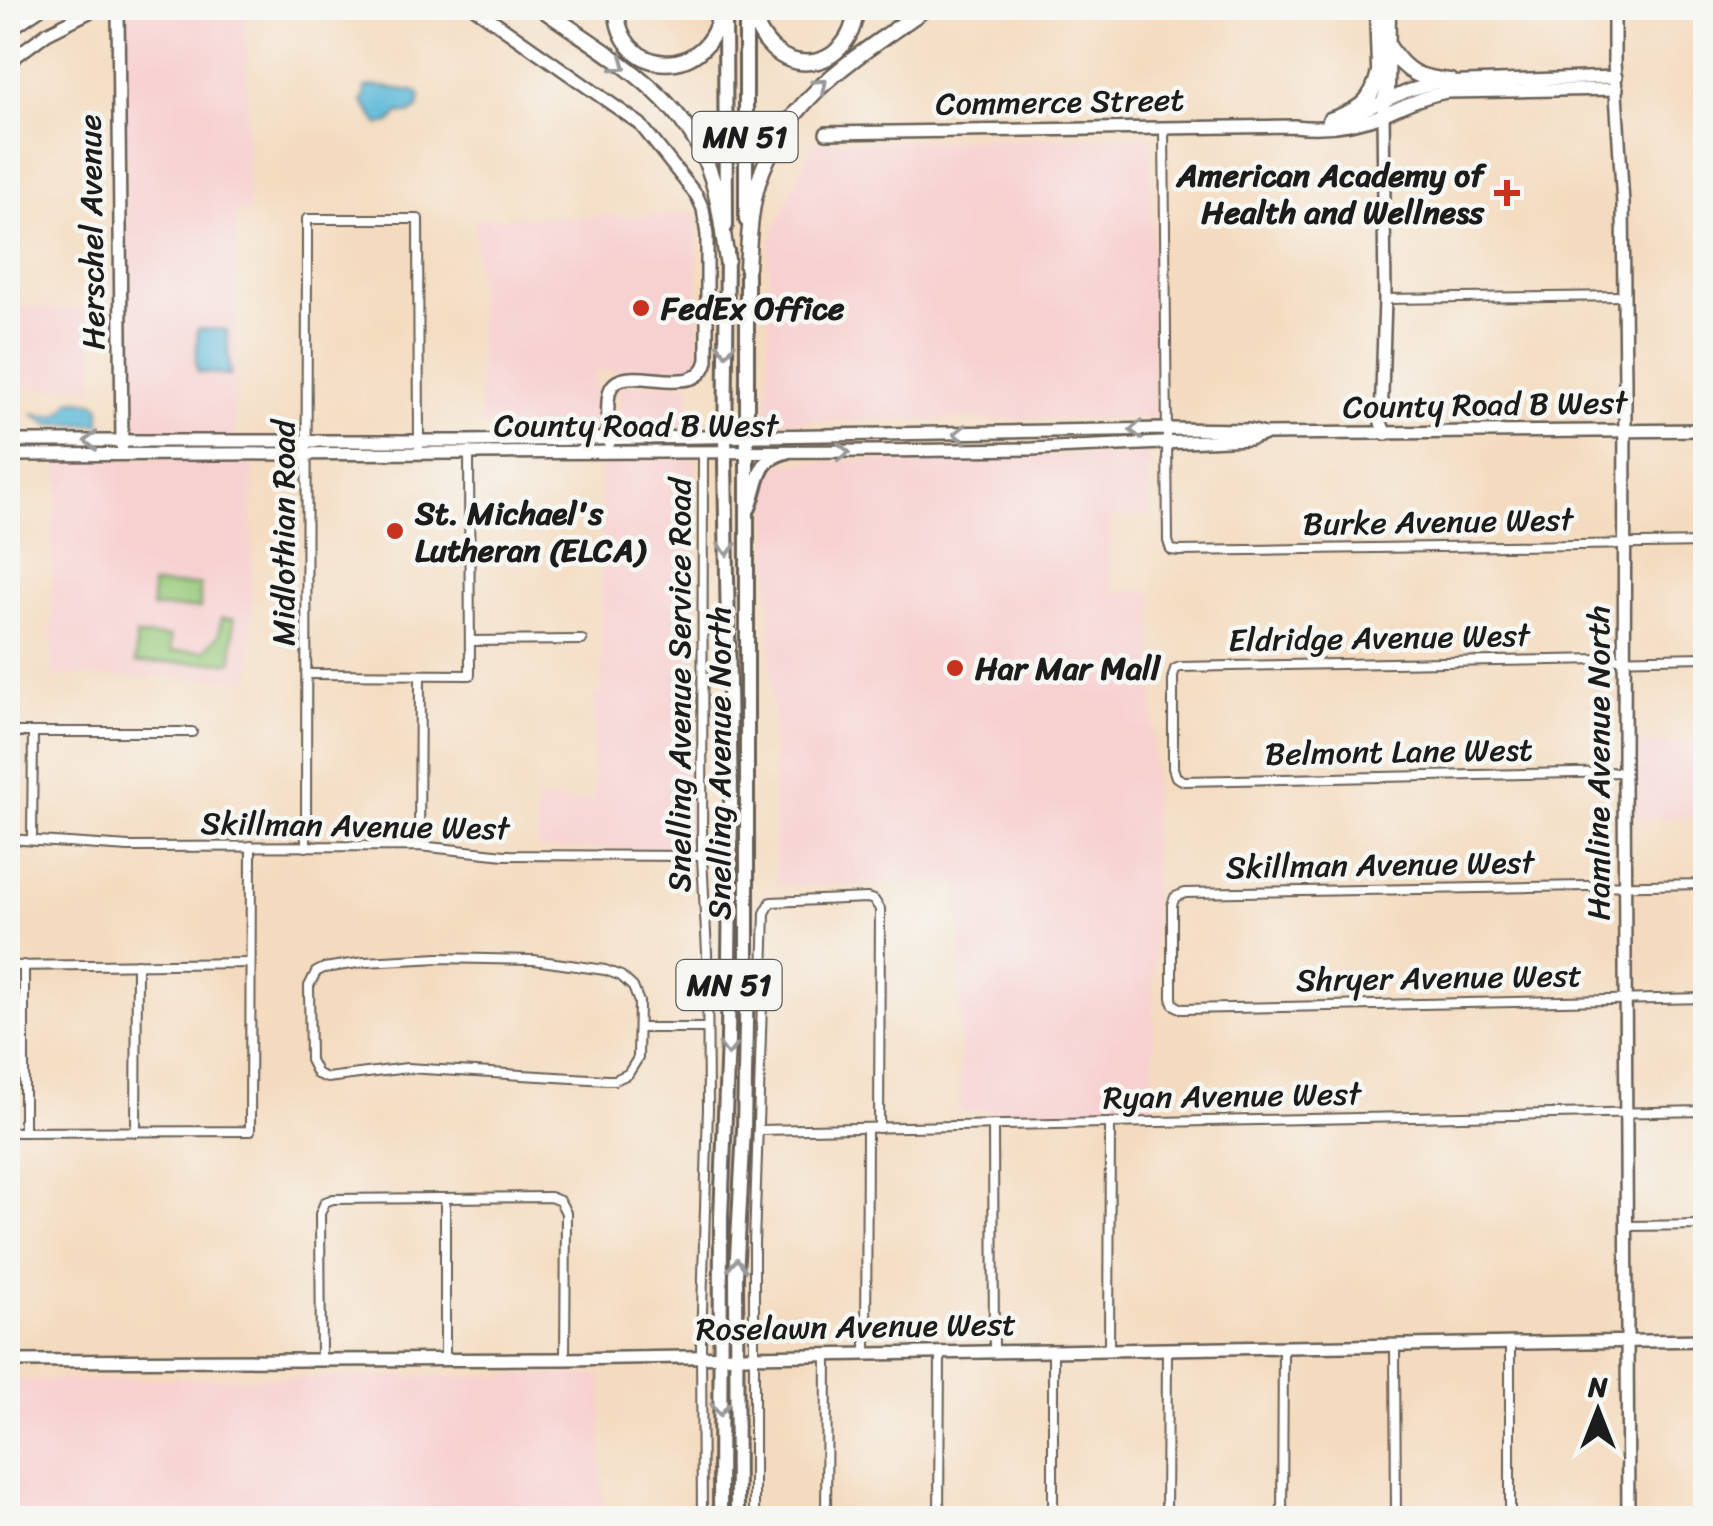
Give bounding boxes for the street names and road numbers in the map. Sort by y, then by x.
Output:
street label: Commerce Street [935,71,1185,133]
road number: MN 51 [692,112,798,162]
street label: Herschel Avenue [61,114,123,350]
street label: County Road B West [1342,374,1629,436]
street label: County Road B West [494,397,779,454]
street label: Midlothian Road [255,418,312,646]
street label: Snelling Avenue Service Road [651,476,708,892]
street label: Burke Avenue West [1302,491,1575,553]
street label: Hamline Avenue North [1570,605,1627,921]
street label: Snelling Avenue North [691,606,748,920]
street label: Eldridge Avenue West [1228,607,1531,669]
street label: Belmont Lane West [1265,721,1533,783]
street label: Skillman Avenue West [200,795,511,857]
street label: Skillman Avenue West [1225,834,1536,896]
street label: Shryer Avenue West [1296,947,1582,1009]
road number: MN 51 [676,960,782,1010]
street label: Ryan Avenue West [1103,1065,1363,1127]
street label: Roselawn Avenue West [695,1296,1017,1358]

